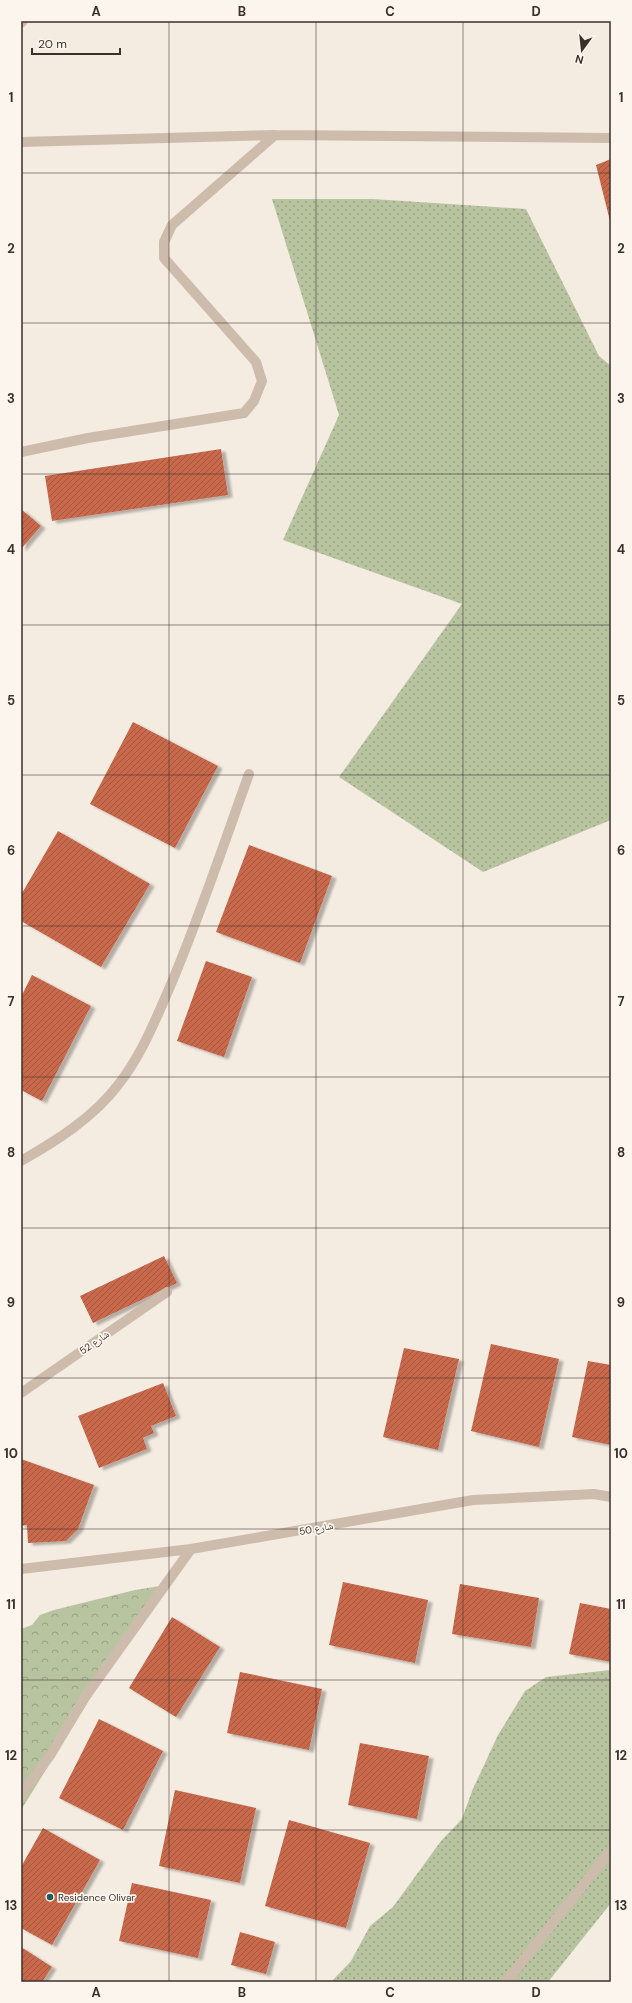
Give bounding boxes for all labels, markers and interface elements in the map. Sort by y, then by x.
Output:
text: A [91,3,101,20]
text: B [238,3,246,20]
text: C [385,3,395,20]
text: D [531,3,541,20]
scale bar [32,30,120,56]
north arrow [562,30,602,70]
text: 20 m [38,36,67,52]
text: N [574,52,585,67]
text: 1 [9,89,13,106]
text: 1 [619,89,623,106]
text: 2 [7,240,15,257]
text: 2 [617,240,625,257]
text: 3 [7,390,15,407]
text: 3 [617,390,625,407]
text: 4 [7,541,15,558]
text: 4 [617,541,625,558]
text: 5 [7,692,15,709]
text: 5 [617,692,625,709]
text: 6 [7,842,15,859]
text: 6 [617,842,625,859]
text: 7 [8,993,15,1010]
text: 7 [618,993,625,1010]
text: 8 [7,1144,15,1161]
text: 8 [617,1144,625,1161]
text: 9 [7,1294,15,1311]
text: 9 [617,1294,625,1311]
street label: شارع 52 [77,1327,112,1357]
text: 10 [4,1445,18,1462]
text: 10 [614,1445,628,1462]
street label: شارع 50 [298,1519,335,1538]
text: 11 [6,1596,16,1613]
text: 11 [616,1596,626,1613]
text: 12 [5,1747,17,1764]
text: 12 [615,1747,627,1764]
place label: Residence Olivar [58,1891,135,1904]
marker: Residence Olivar [45,1892,55,1902]
text: 13 [5,1897,17,1914]
text: 13 [615,1897,627,1914]
text: A [91,1984,101,2001]
text: B [238,1984,246,2001]
text: C [385,1984,395,2001]
text: D [531,1984,541,2001]

